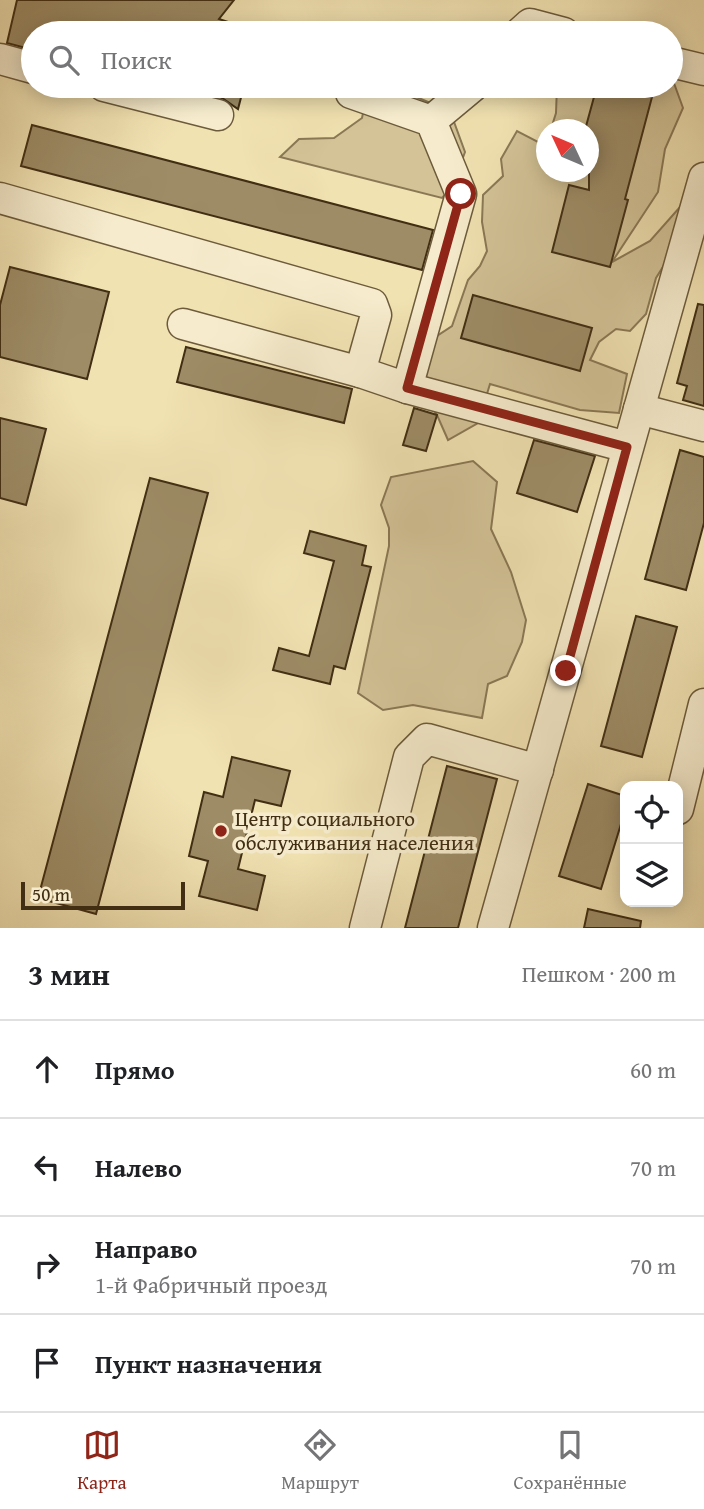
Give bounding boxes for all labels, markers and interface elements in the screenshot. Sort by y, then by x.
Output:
search box [21,21,683,98]
text: Поиск [101,40,172,79]
icon: search [45,41,83,79]
north arrow [536,119,599,182]
route start [445,178,476,209]
route end [550,655,581,686]
map controls [620,781,683,907]
button: locate [620,781,683,844]
place label: Центр социального обслуживания населения [235,803,474,858]
marker: Центр социального обслуживания населения [213,823,229,839]
button: layers [620,844,683,907]
scale bar [21,879,186,911]
text: 50 m [32,880,70,908]
text: 3 мин [28,952,110,996]
text: Пешком · 200 m [522,957,676,990]
icon: ahead [28,1050,66,1088]
text: Прямо [95,1050,175,1089]
text: 60 m [630,1053,676,1086]
icon: left [28,1148,66,1186]
text: Налево [95,1148,182,1187]
text: 70 m [630,1151,676,1184]
text: Направо [95,1229,197,1268]
icon: right [28,1246,66,1284]
text: 70 m [630,1249,676,1282]
text: 1-й Фабричный проезд [95,1268,327,1301]
icon: arrive [28,1344,66,1382]
text: Пункт назначения [95,1344,322,1383]
tab: Карта [77,1426,127,1496]
tab: Маршрут [281,1426,359,1496]
tab: Сохранённые [513,1426,627,1496]

